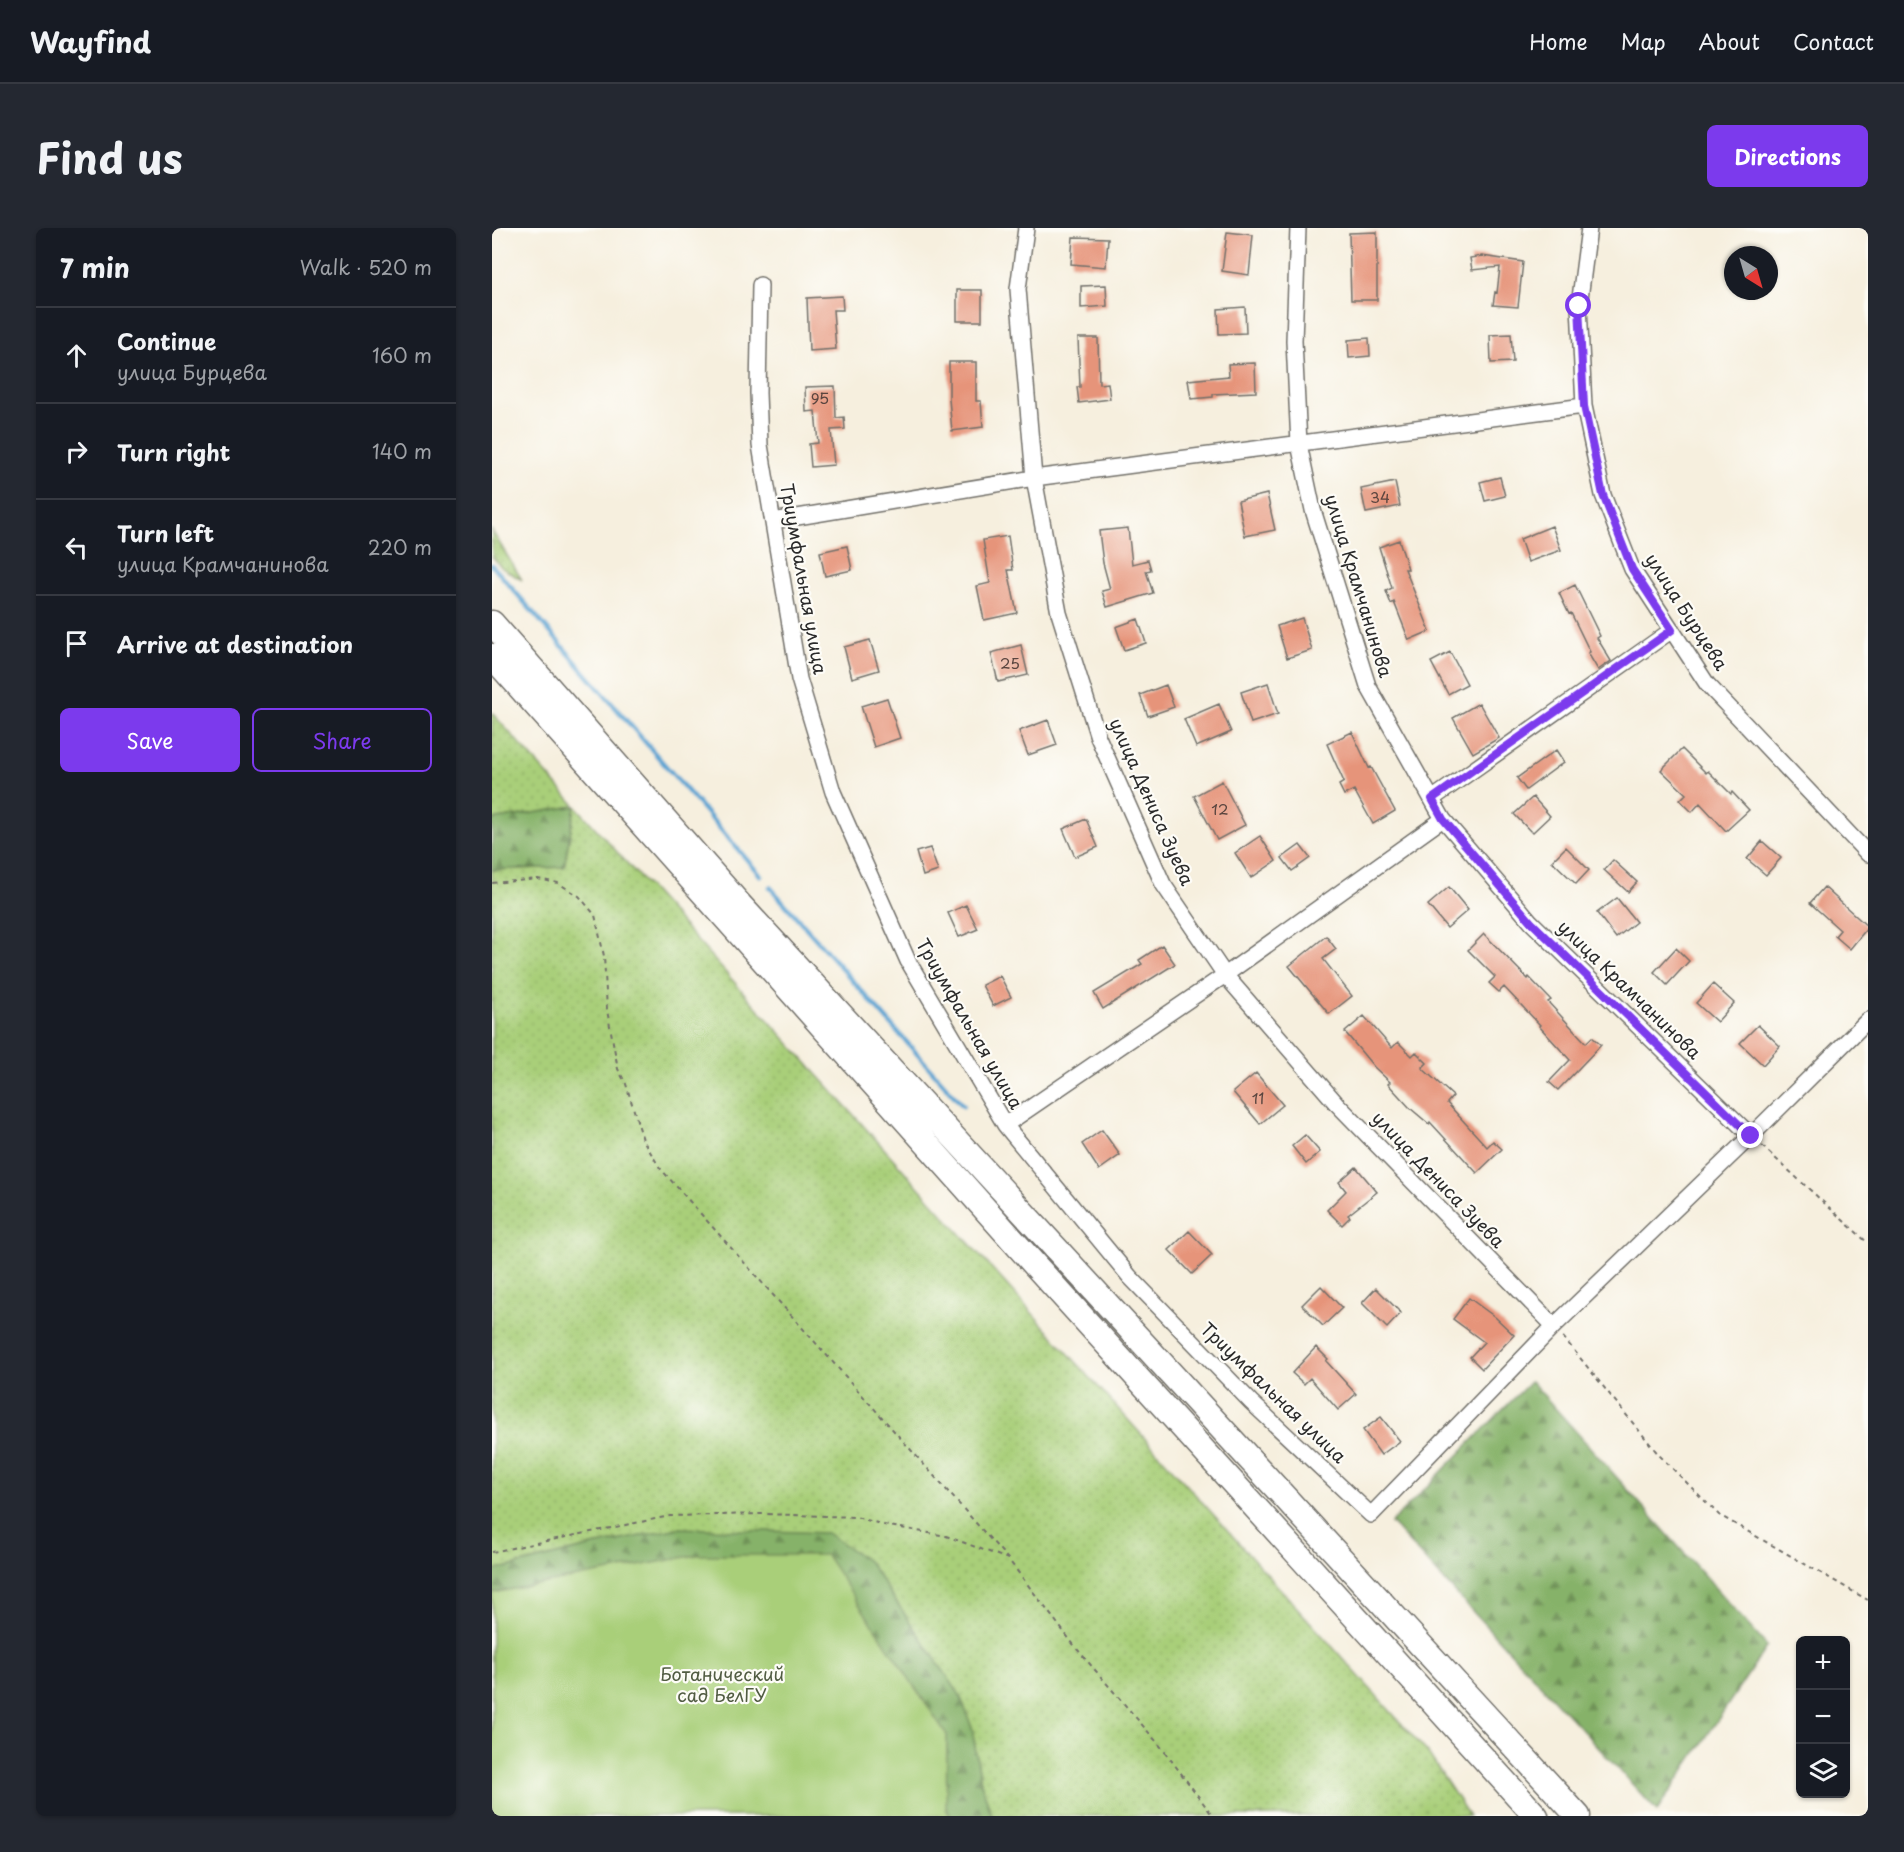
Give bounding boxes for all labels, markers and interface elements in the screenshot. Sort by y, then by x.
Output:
text: Wayfind [30,20,151,63]
text: Home [1529,25,1588,57]
text: Map [1621,25,1666,57]
text: About [1699,25,1760,57]
text: Contact [1793,25,1874,57]
text: Find us [36,125,183,188]
button: Directions [1707,125,1868,187]
north arrow [1724,246,1778,300]
text: 7 min [60,248,130,287]
text: Walk · 520 m [300,252,432,282]
route start [1565,292,1591,318]
text: Continue [117,324,216,357]
icon: ahead [60,339,93,372]
text: 160 m [372,340,432,370]
text: улица Бурцева [117,357,267,387]
house number: 95 [811,386,829,409]
icon: right [60,435,93,468]
text: Turn right [117,435,230,468]
text: 140 m [372,436,432,466]
street label: Триумфальная улица [774,481,835,677]
house number: 34 [1370,485,1390,508]
street label: улица Крамчанинова [1319,491,1400,681]
text: Turn left [117,516,214,549]
icon: left [60,531,93,564]
text: 220 m [368,532,432,562]
street label: улица Бурцева [1639,547,1736,676]
text: улица Крамчанинова [117,549,329,579]
icon: arrive [60,627,93,660]
text: Arrive at destination [117,627,353,660]
house number: 25 [1000,651,1020,674]
button: Save [60,708,240,772]
button: Share [252,708,432,772]
street label: улица Дениса Зуева [1103,713,1202,890]
house number: 12 [1211,797,1229,820]
street label: улица Крамчанинова [1552,913,1708,1065]
street label: Триумфальная улица [910,933,1031,1114]
house number: 11 [1252,1086,1264,1109]
street label: улица Дениса Зуева [1367,1105,1512,1254]
route end [1737,1122,1763,1148]
street label: Триумфальная улица [1195,1315,1353,1469]
map controls [1796,1636,1850,1798]
button: + [1796,1636,1850,1690]
park label: Ботанический сад БелГУ [660,1660,784,1708]
button: − [1796,1690,1850,1744]
button: layers [1796,1744,1850,1798]

